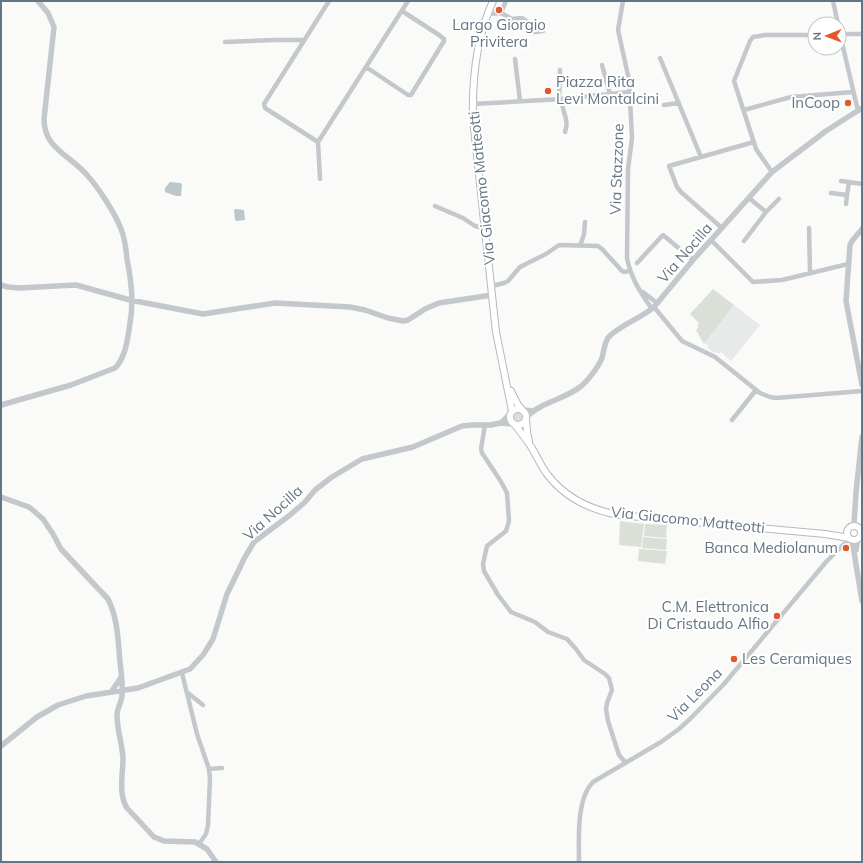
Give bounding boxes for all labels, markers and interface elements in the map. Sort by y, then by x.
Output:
marker: Largo Giorgio Privitera [494,5,504,15]
place label: Largo Giorgio Privitera [452,15,546,51]
north arrow [807,16,847,56]
text: N [810,32,824,40]
place label: Piazza Rita Levi Montalcini [556,72,659,108]
marker: Piazza Rita Levi Montalcini [543,86,553,96]
place label: InCoop [791,93,840,112]
marker: InCoop [843,98,853,108]
street label: Via Giacomo Matteotti [464,110,499,266]
street label: Via Stazzone [605,123,628,215]
street label: Via Nocilla [653,219,716,287]
street label: Via Nocilla [239,481,306,544]
street label: Via Giacomo Matteotti [610,502,766,537]
place label: Banca Mediolanum [704,538,838,557]
marker: Banca Mediolanum [841,543,851,553]
place label: C.M. Elettronica Di Cristaudo Alfio [648,597,769,633]
marker: C.M. Elettronica Di Cristaudo Alfio [772,611,782,621]
place label: Les Ceramiques [742,649,852,668]
marker: Les Ceramiques [729,654,739,664]
street label: Via Leona [663,663,726,726]

